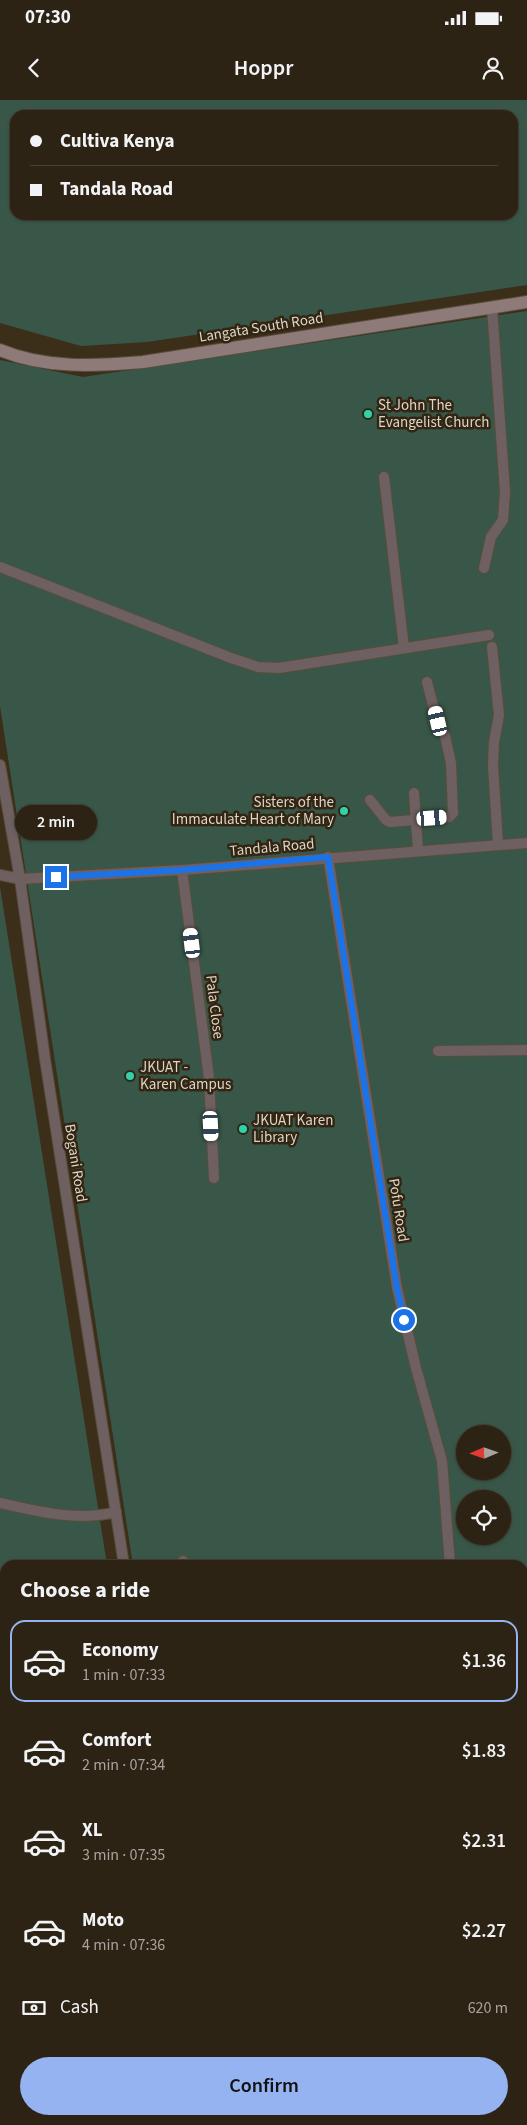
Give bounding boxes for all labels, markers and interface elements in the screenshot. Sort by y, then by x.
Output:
text: 07:30 [25,4,71,31]
text: Hoppr [234,52,293,84]
icon: back [20,54,48,82]
icon: person [479,54,507,82]
text: Cultiva Kenya [60,128,175,155]
text: Tandala Road [60,176,173,203]
street label: Langata South Road [197,307,325,348]
place label: St John The Evangelist Church [378,395,490,433]
marker: St John The Evangelist Church [362,408,374,420]
car [427,705,448,737]
place label: Sisters of the Immaculate Heart of Mary [172,792,334,830]
callout: 2 min [15,804,97,840]
marker: Sisters of the Immaculate Heart of Mary [338,805,350,817]
car [416,809,447,827]
text: 2 min [37,811,75,833]
street label: Tandala Road [229,833,315,862]
route end [45,866,67,888]
car [182,927,201,959]
street label: Pala Close [200,974,229,1040]
place label: JKUAT - Karen Campus [140,1057,231,1095]
marker: JKUAT - Karen Campus [124,1070,136,1082]
place label: JKUAT Karen Library [253,1110,333,1148]
car [202,1111,219,1141]
street label: Bogani Road [59,1122,92,1204]
marker: JKUAT Karen Library [237,1123,249,1135]
street label: Pofu Road [383,1177,414,1243]
route start [393,1309,415,1331]
north arrow [456,1425,511,1480]
map controls [456,1425,511,1545]
button: locate [456,1490,511,1545]
text: Choose a ride [20,1574,150,1606]
text: Economy [82,1637,159,1664]
icon: car [22,1639,67,1684]
text: $1.36 [462,1648,506,1675]
text: 1 min · 07:33 [82,1664,165,1686]
text: Comfort [82,1727,152,1754]
icon: car [22,1729,67,1774]
text: $1.83 [462,1738,506,1765]
text: 2 min · 07:34 [82,1754,165,1776]
text: XL [82,1817,103,1844]
icon: car [22,1819,67,1864]
text: $2.31 [462,1828,506,1855]
text: 3 min · 07:35 [82,1844,165,1866]
text: Moto [82,1907,124,1934]
icon: car [22,1909,67,1954]
text: $2.27 [462,1918,506,1945]
text: 4 min · 07:36 [82,1934,165,1956]
icon: cash [20,1994,48,2022]
text: Cash [60,1994,99,2021]
text: 620 m [468,1997,508,2019]
button: Confirm [20,2057,508,2115]

